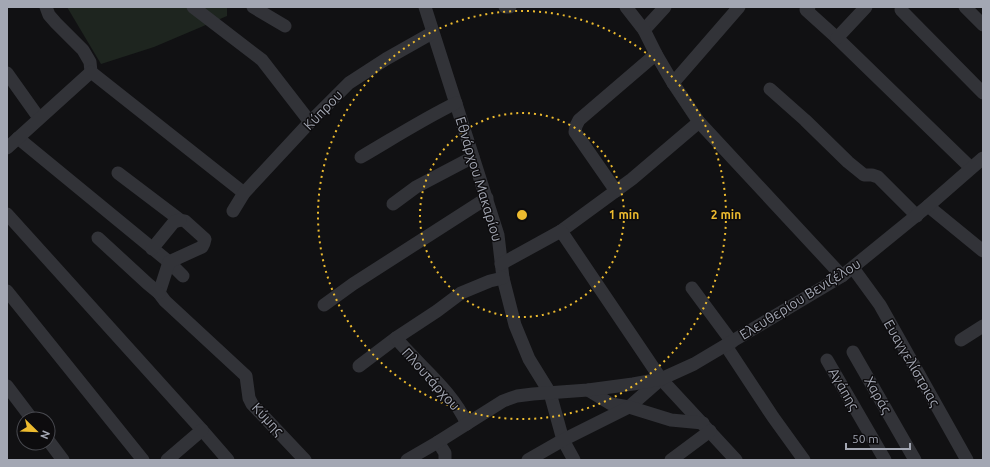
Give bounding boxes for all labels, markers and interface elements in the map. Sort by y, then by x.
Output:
street label: Κύπρου [300,87,346,133]
street label: Εθνάρχου Μακαρίου [452,115,506,243]
centre of rings [515,208,529,222]
text: 1 min [609,208,639,221]
text: 2 min [711,208,741,221]
street label: Ελευθερίου Βενιζέλου [737,255,863,343]
street label: Ευαγγελίστριας [881,317,944,410]
street label: Πλουτάρχου [399,345,463,413]
street label: Αγάπης [825,365,863,414]
street label: Χαράς [861,374,895,417]
street label: Κύμης [249,399,288,439]
north arrow [16,411,56,451]
scale bar [846,425,910,451]
text: N [38,429,52,441]
text: 50 m [852,432,879,445]

